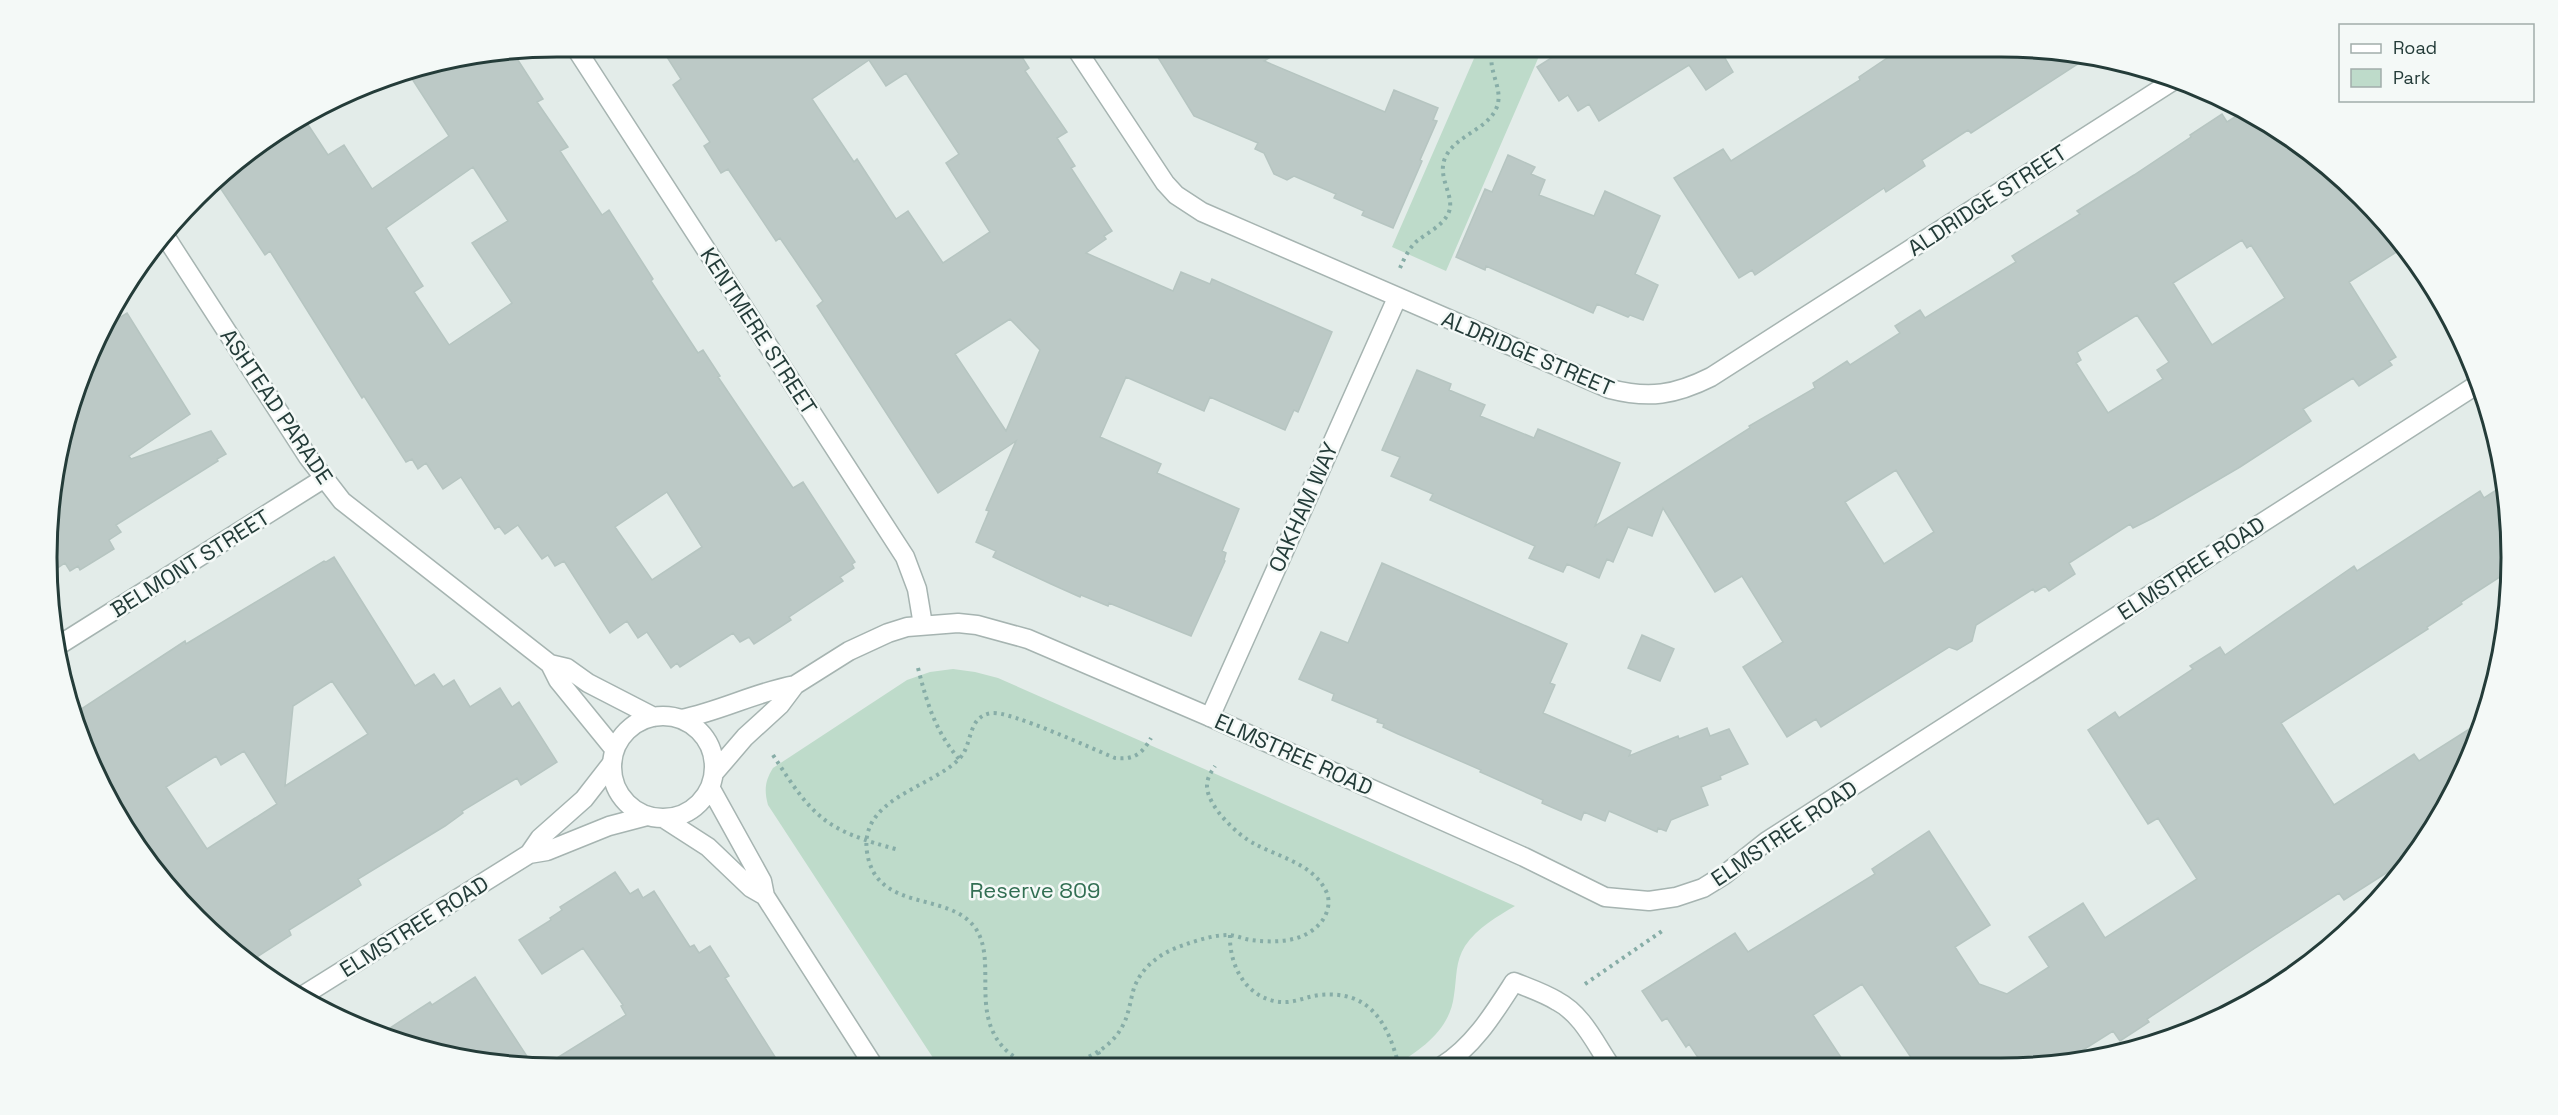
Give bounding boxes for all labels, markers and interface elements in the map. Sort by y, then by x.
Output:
legend [2339,24,2534,102]
text: Road [2393,36,2437,59]
text: Park [2393,66,2431,89]
street label: ALDRIDGE STREET [1902,138,2072,262]
street label: KENTMERE STREET [694,242,824,420]
street label: ALDRIDGE STREET [1438,304,1618,402]
street label: ASHTEAD PARADE [215,323,339,489]
street label: OAKHAM WAY [1262,437,1344,576]
street label: BELMONT STREET [105,503,275,623]
street label: ELMSTREE ROAD [2112,510,2270,626]
street label: ELMSTREE ROAD [1210,707,1378,801]
street label: ELMSTREE ROAD [1706,774,1862,892]
street label: ELMSTREE ROAD [334,869,494,983]
park label: Reserve 809 [969,876,1101,904]

